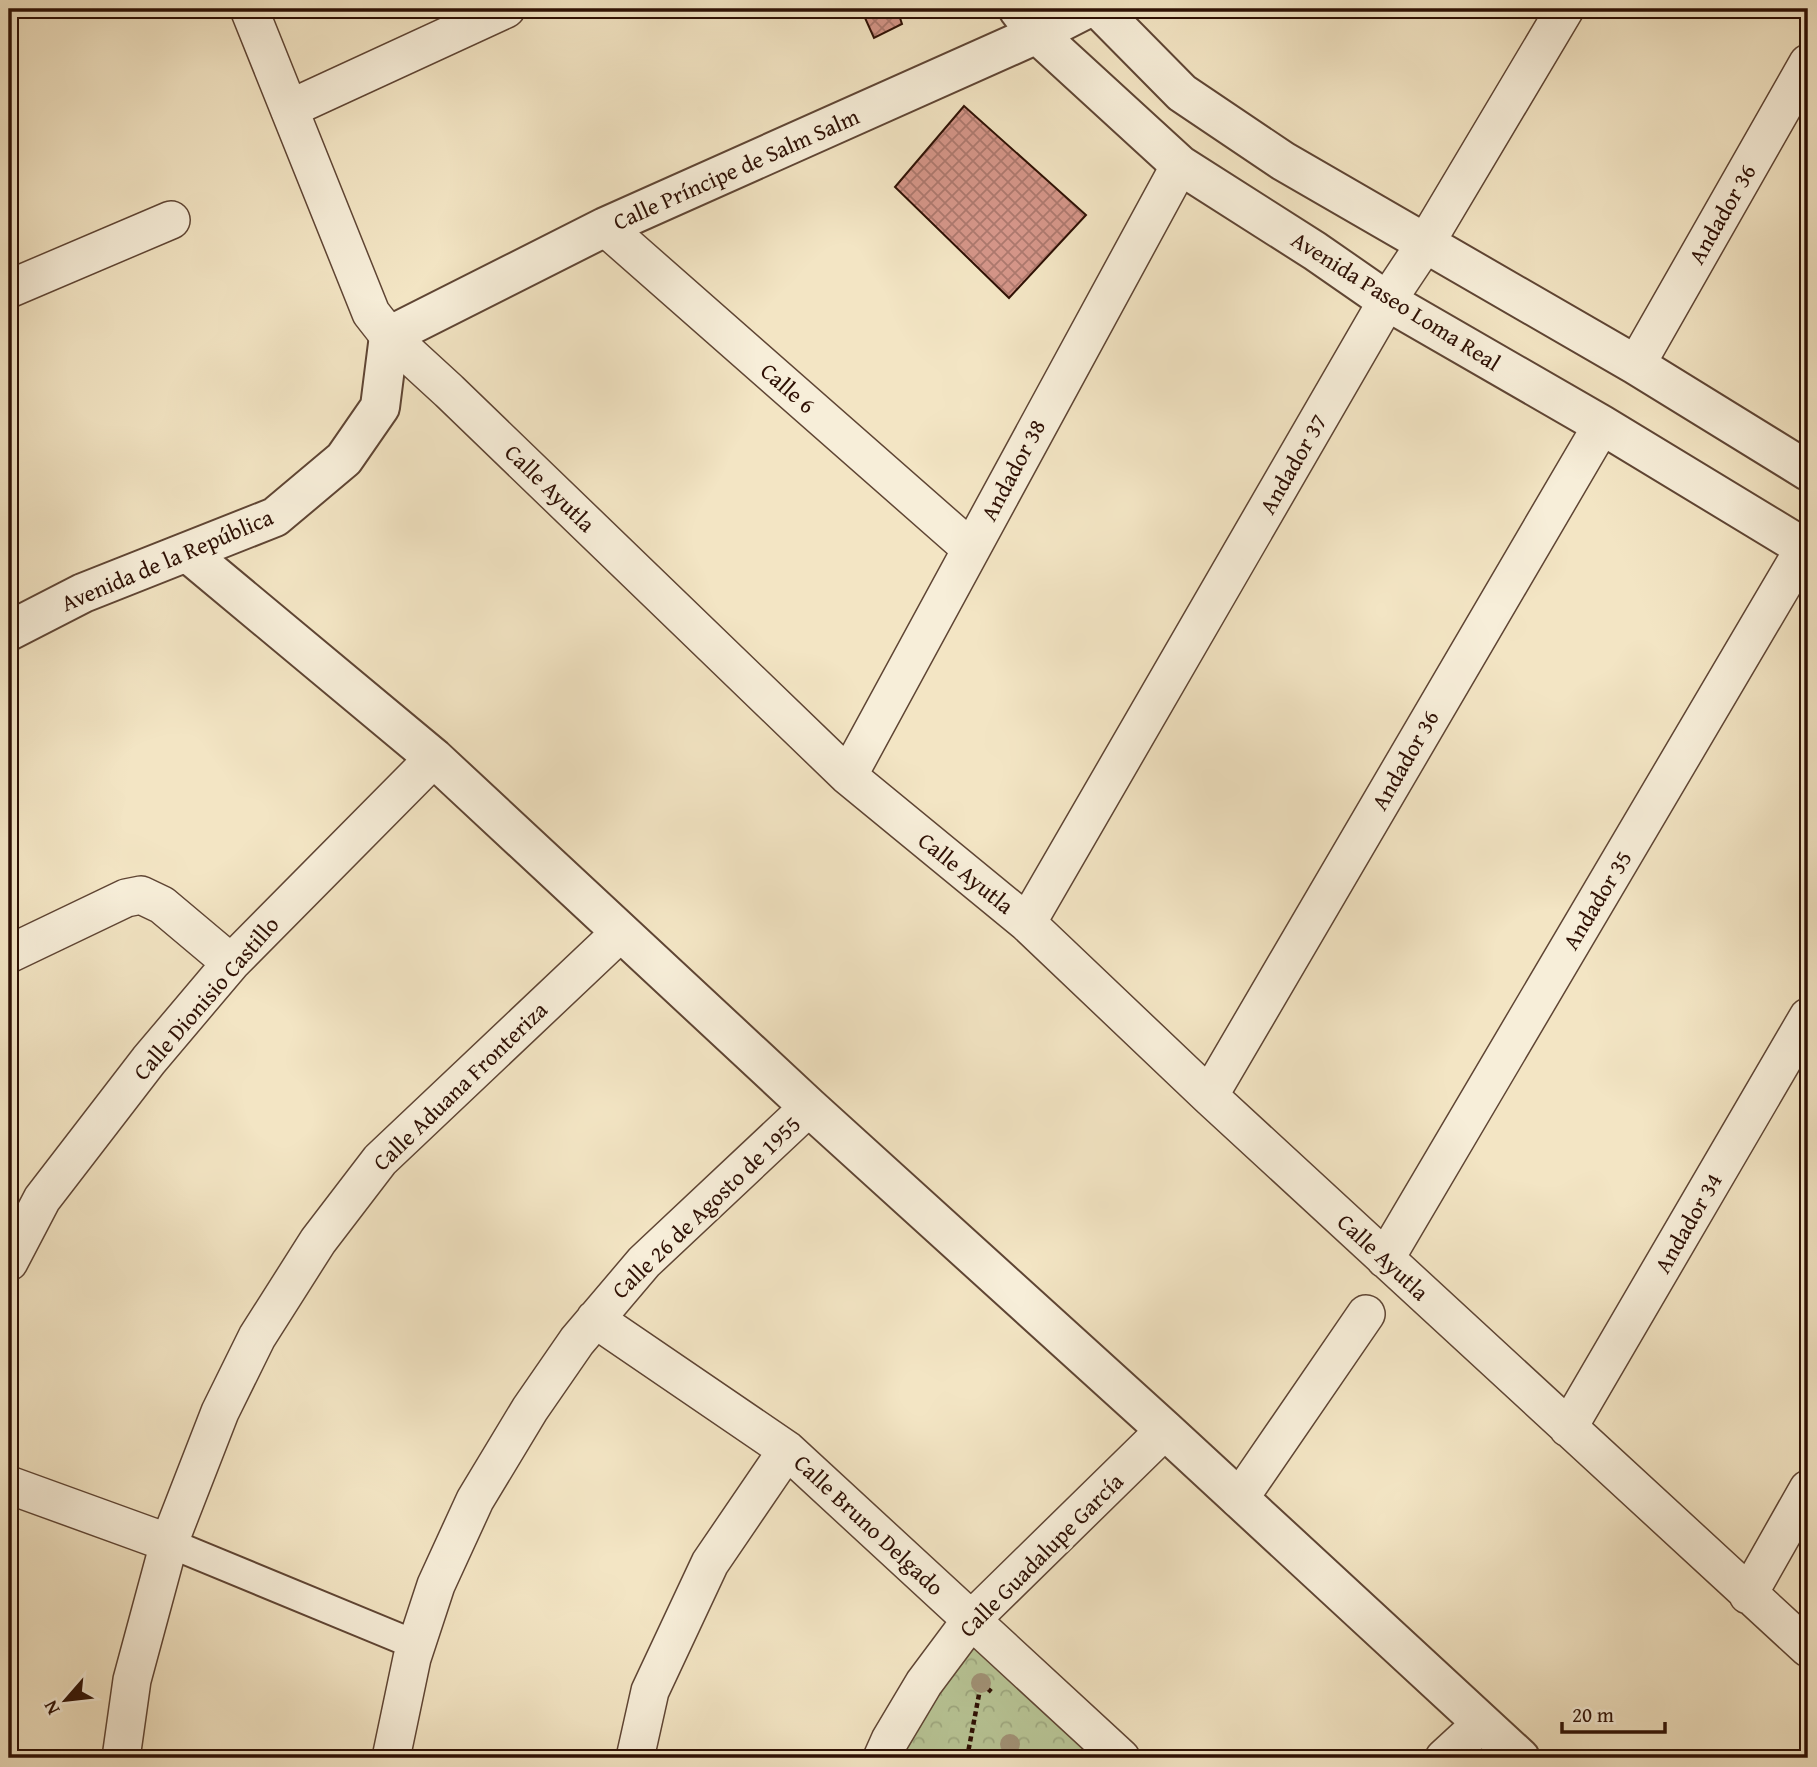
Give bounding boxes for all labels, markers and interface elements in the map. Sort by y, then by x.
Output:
street label: Calle Príncipe de Salm Salm [607,99,864,238]
street label: Andador 36 [1680,158,1764,270]
street label: Avenida Paseo Loma Real [1285,223,1507,378]
street label: Calle 6 [754,354,823,421]
street label: Andador 37 [1251,408,1335,520]
street label: Andador 38 [972,413,1053,526]
street label: Calle Ayutla [498,436,603,539]
street label: Avenida de la República [56,500,278,619]
street label: Andador 36 [1363,704,1447,816]
street label: Calle Ayutla [912,824,1021,921]
street label: Andador 35 [1554,844,1639,956]
street label: Calle Dionisio Castillo [125,908,286,1087]
street label: Calle Aduana Fronteriza [365,993,554,1178]
street label: Calle 26 de Agosto de 1955 [604,1108,807,1306]
street label: Andador 34 [1646,1167,1730,1279]
street label: Calle Ayutla [1330,1206,1436,1308]
street label: Calle Bruno Delgado [787,1446,952,1603]
street label: Calle Guadalupe García [951,1465,1130,1644]
north arrow [32,1666,102,1736]
scale bar [1562,1690,1665,1734]
text: N [36,1696,66,1720]
text: 20 m [1572,1699,1614,1730]

